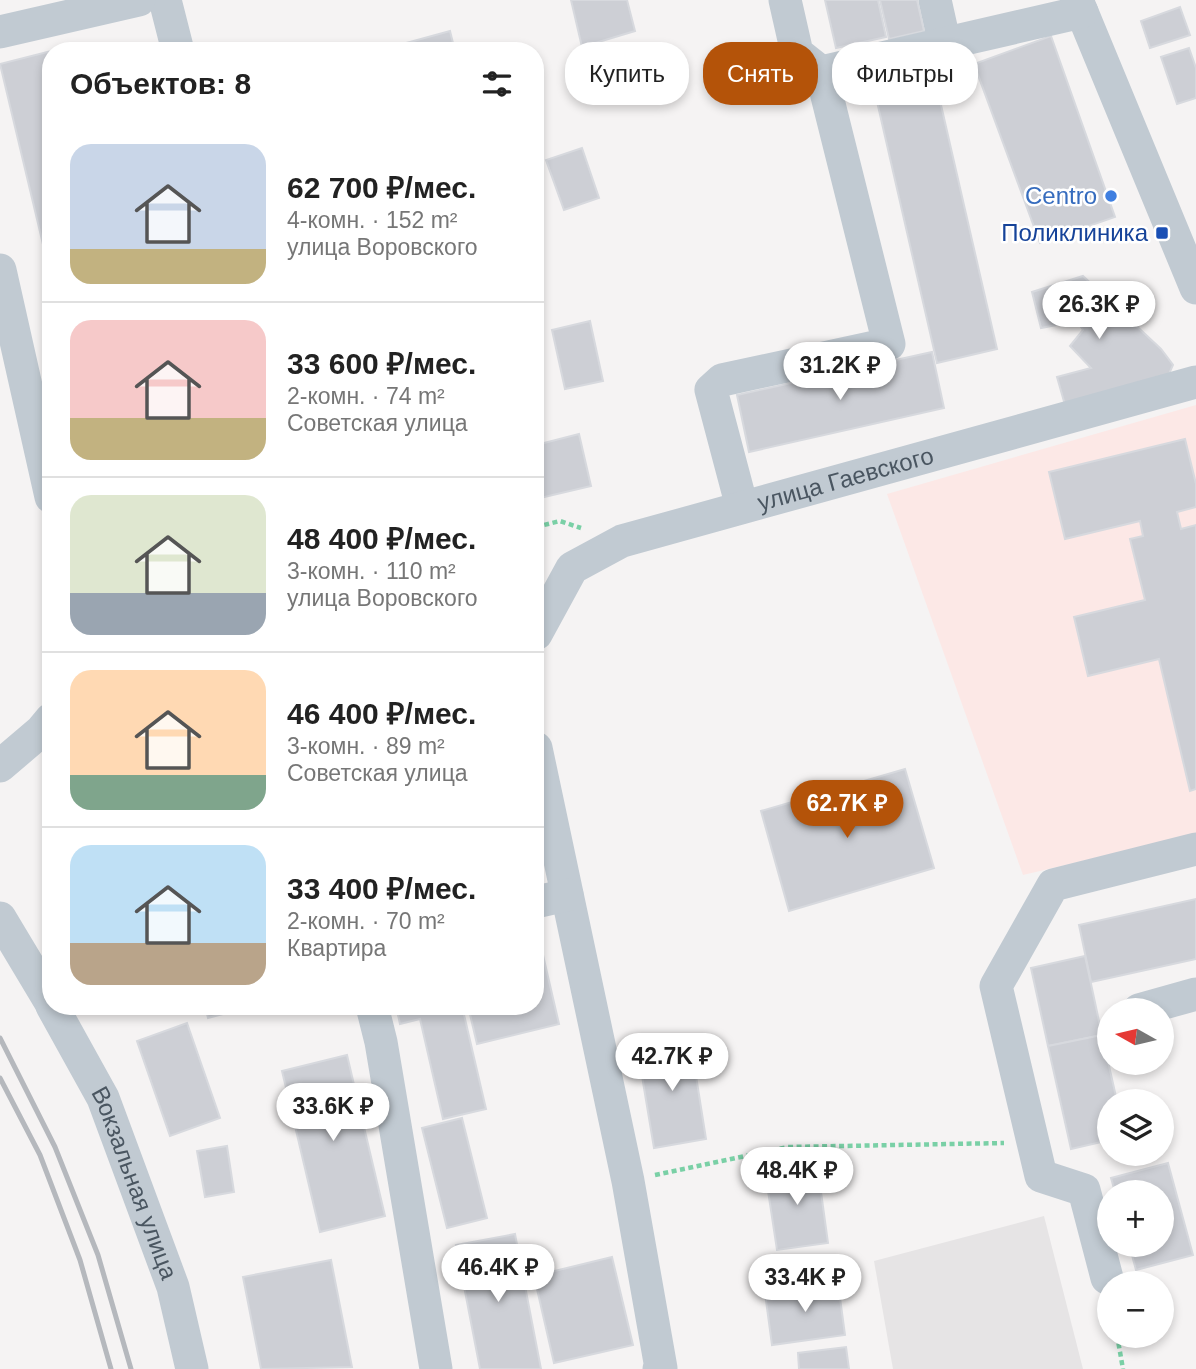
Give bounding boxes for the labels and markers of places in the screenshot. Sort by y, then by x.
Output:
place label: Centro [1025,182,1097,209]
marker: Centro [1103,188,1119,204]
place label: Поликлиника [1001,219,1149,246]
marker: Поликлиника [1154,225,1170,241]
pin: 26.3K ₽ [1034,282,1164,341]
pin: 31.2K ₽ [775,342,905,402]
pin: 62.7K ₽ [782,780,912,840]
pin: 42.7K ₽ [607,1034,737,1093]
pin: 33.6K ₽ [268,1084,398,1143]
pin: 48.4K ₽ [732,1148,862,1207]
pin: 46.4K ₽ [433,1244,563,1304]
pin: 33.4K ₽ [740,1254,870,1314]

